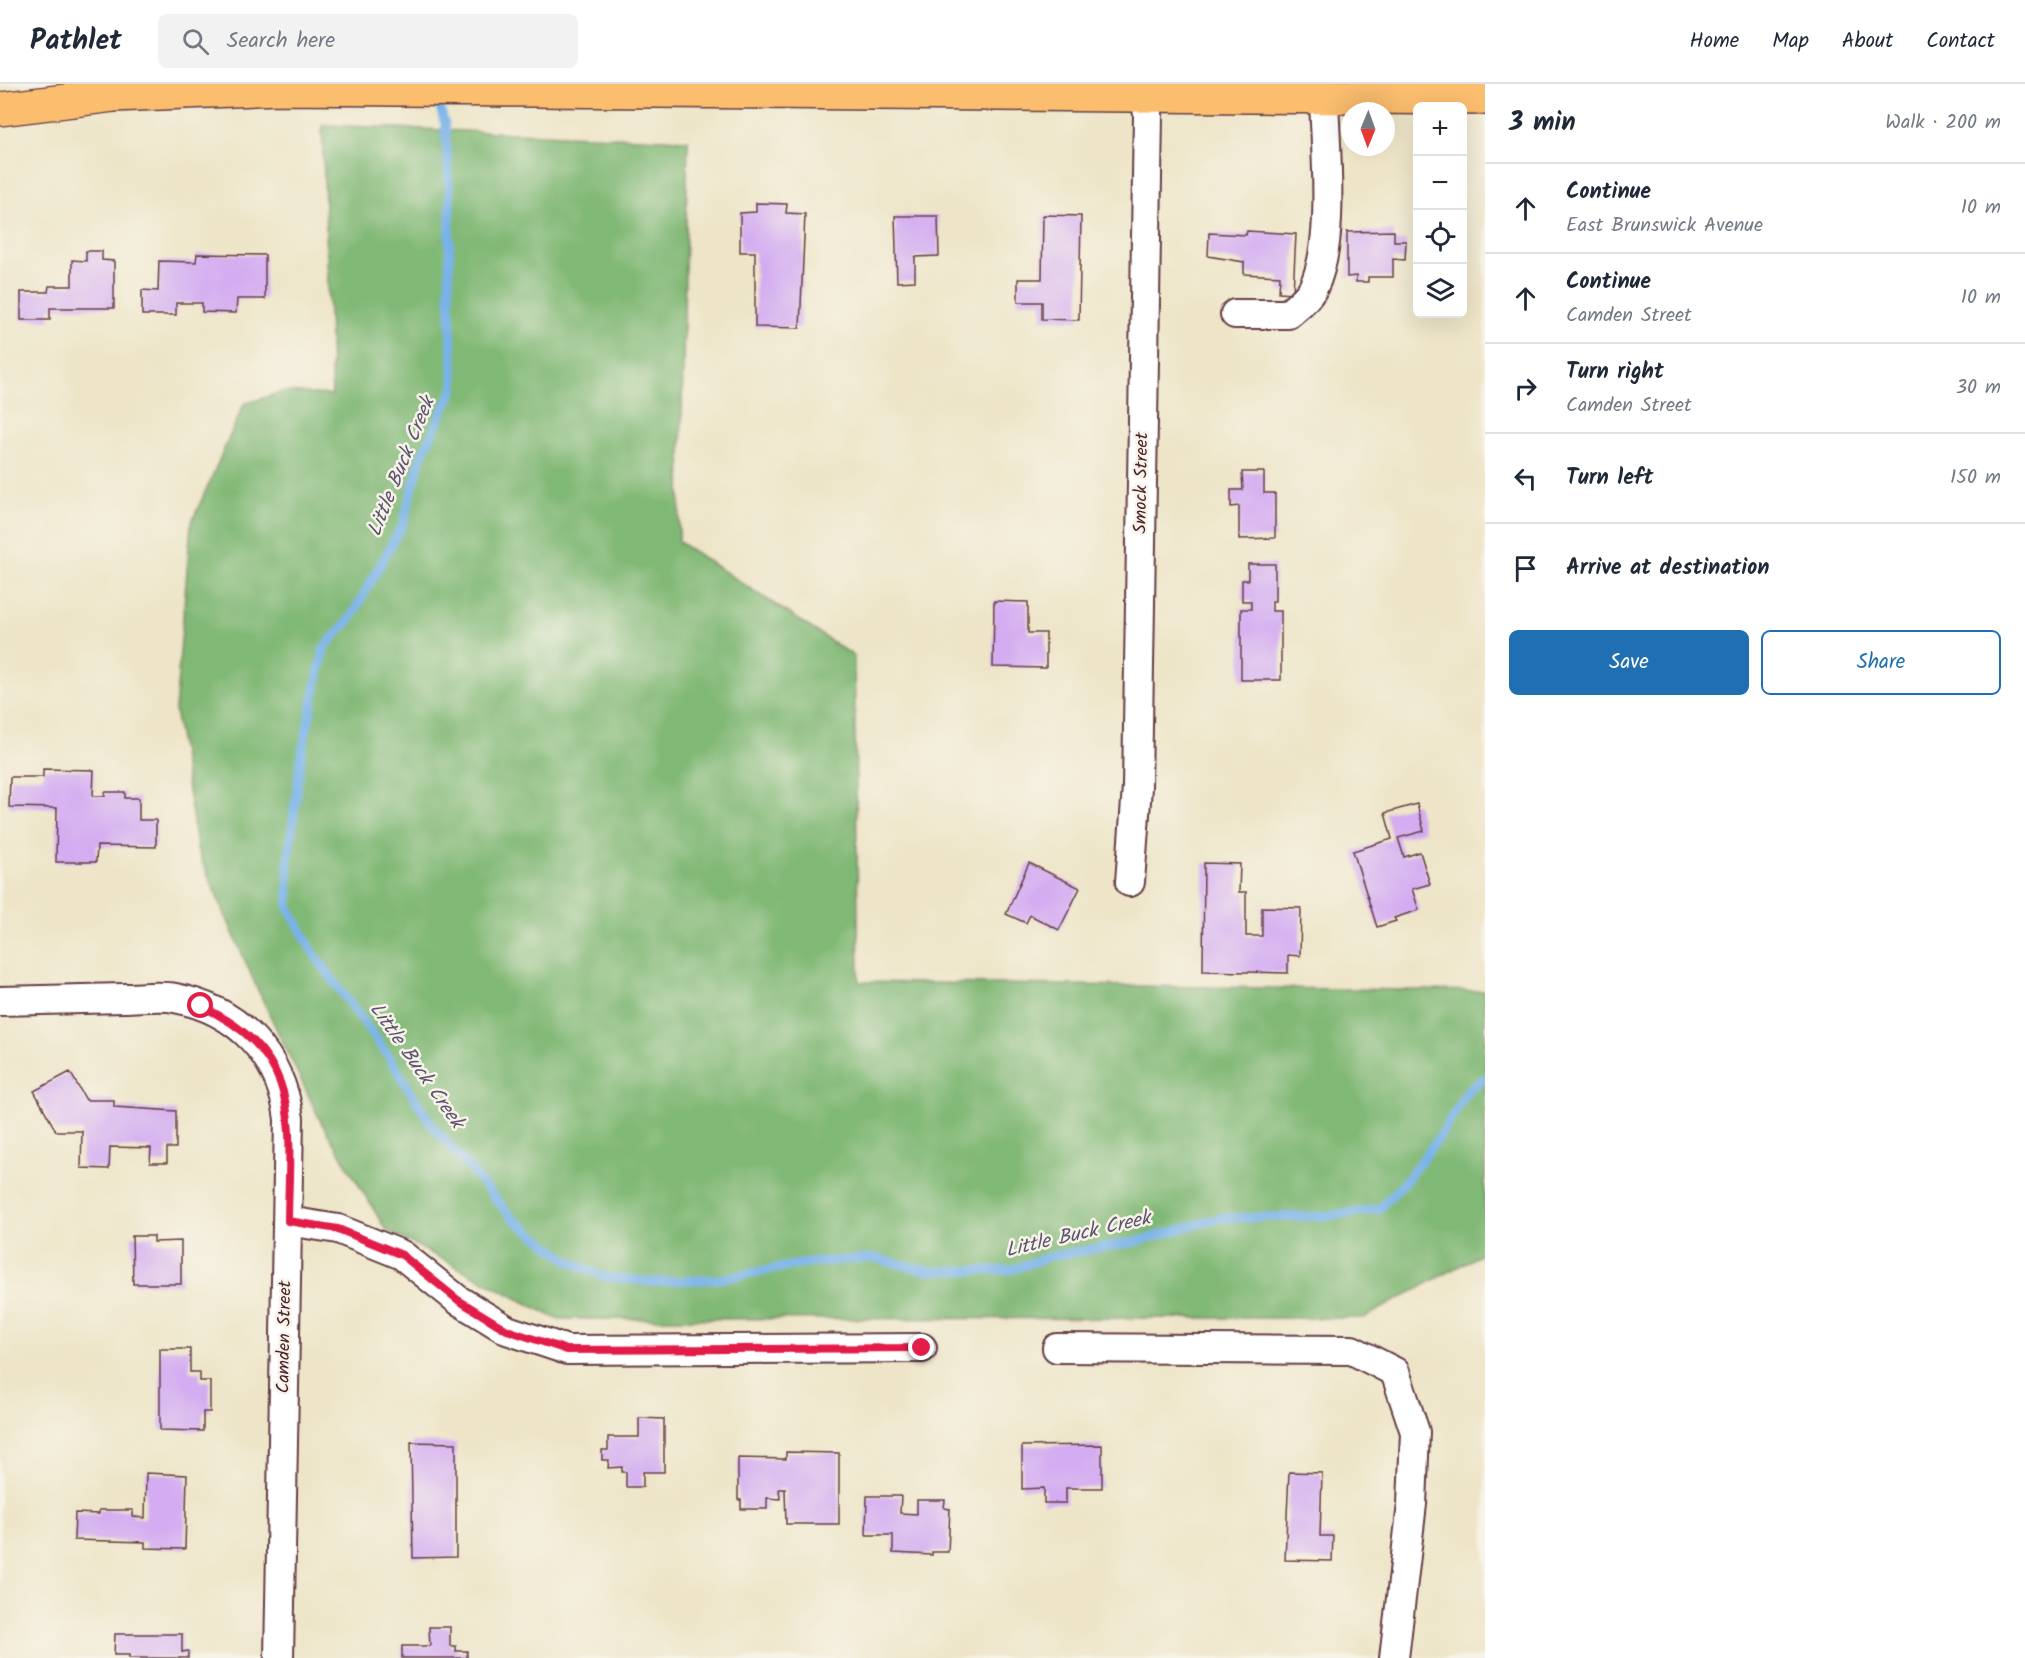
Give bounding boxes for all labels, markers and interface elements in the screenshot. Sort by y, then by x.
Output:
search box [158,14,578,68]
text: Pathlet [30,19,122,64]
text: Search here [227,24,335,59]
icon: search [179,25,212,58]
text: Home [1690,25,1739,58]
text: Map [1772,25,1809,58]
text: About [1842,25,1893,58]
text: Contact [1926,25,1995,58]
north arrow [1341,102,1395,156]
map controls [1413,102,1467,318]
button: + [1413,102,1467,156]
text: 3 min [1509,102,1576,144]
text: Walk · 200 m [1885,107,2001,139]
button: − [1413,156,1467,210]
text: Continue [1566,175,1651,210]
icon: ahead [1509,192,1542,225]
text: 10 m [1961,192,2001,224]
button: locate [1413,210,1467,264]
text: East Brunswick Avenue [1566,210,1763,242]
button: layers [1413,264,1467,318]
text: Continue [1566,265,1651,300]
icon: ahead [1509,282,1542,315]
text: 10 m [1961,282,2001,314]
text: Camden Street [1566,300,1692,332]
text: Turn right [1566,355,1664,390]
icon: right [1509,372,1542,405]
text: 30 m [1956,372,2001,404]
water label: Little Buck Creek [359,390,445,541]
text: Camden Street [1566,390,1692,422]
street label: Smock Street [1127,431,1157,534]
text: Turn left [1566,461,1653,496]
icon: left [1509,462,1542,495]
text: 150 m [1950,462,2001,494]
text: Arrive at destination [1566,551,1769,586]
icon: arrive [1509,552,1542,585]
button: Save [1509,630,1749,695]
button: Share [1761,630,2001,695]
route start [187,992,213,1018]
water label: Little Buck Creek [361,996,473,1138]
water label: Little Buck Creek [1002,1202,1156,1267]
street label: Camden Street [270,1279,301,1394]
route end [908,1334,934,1360]

